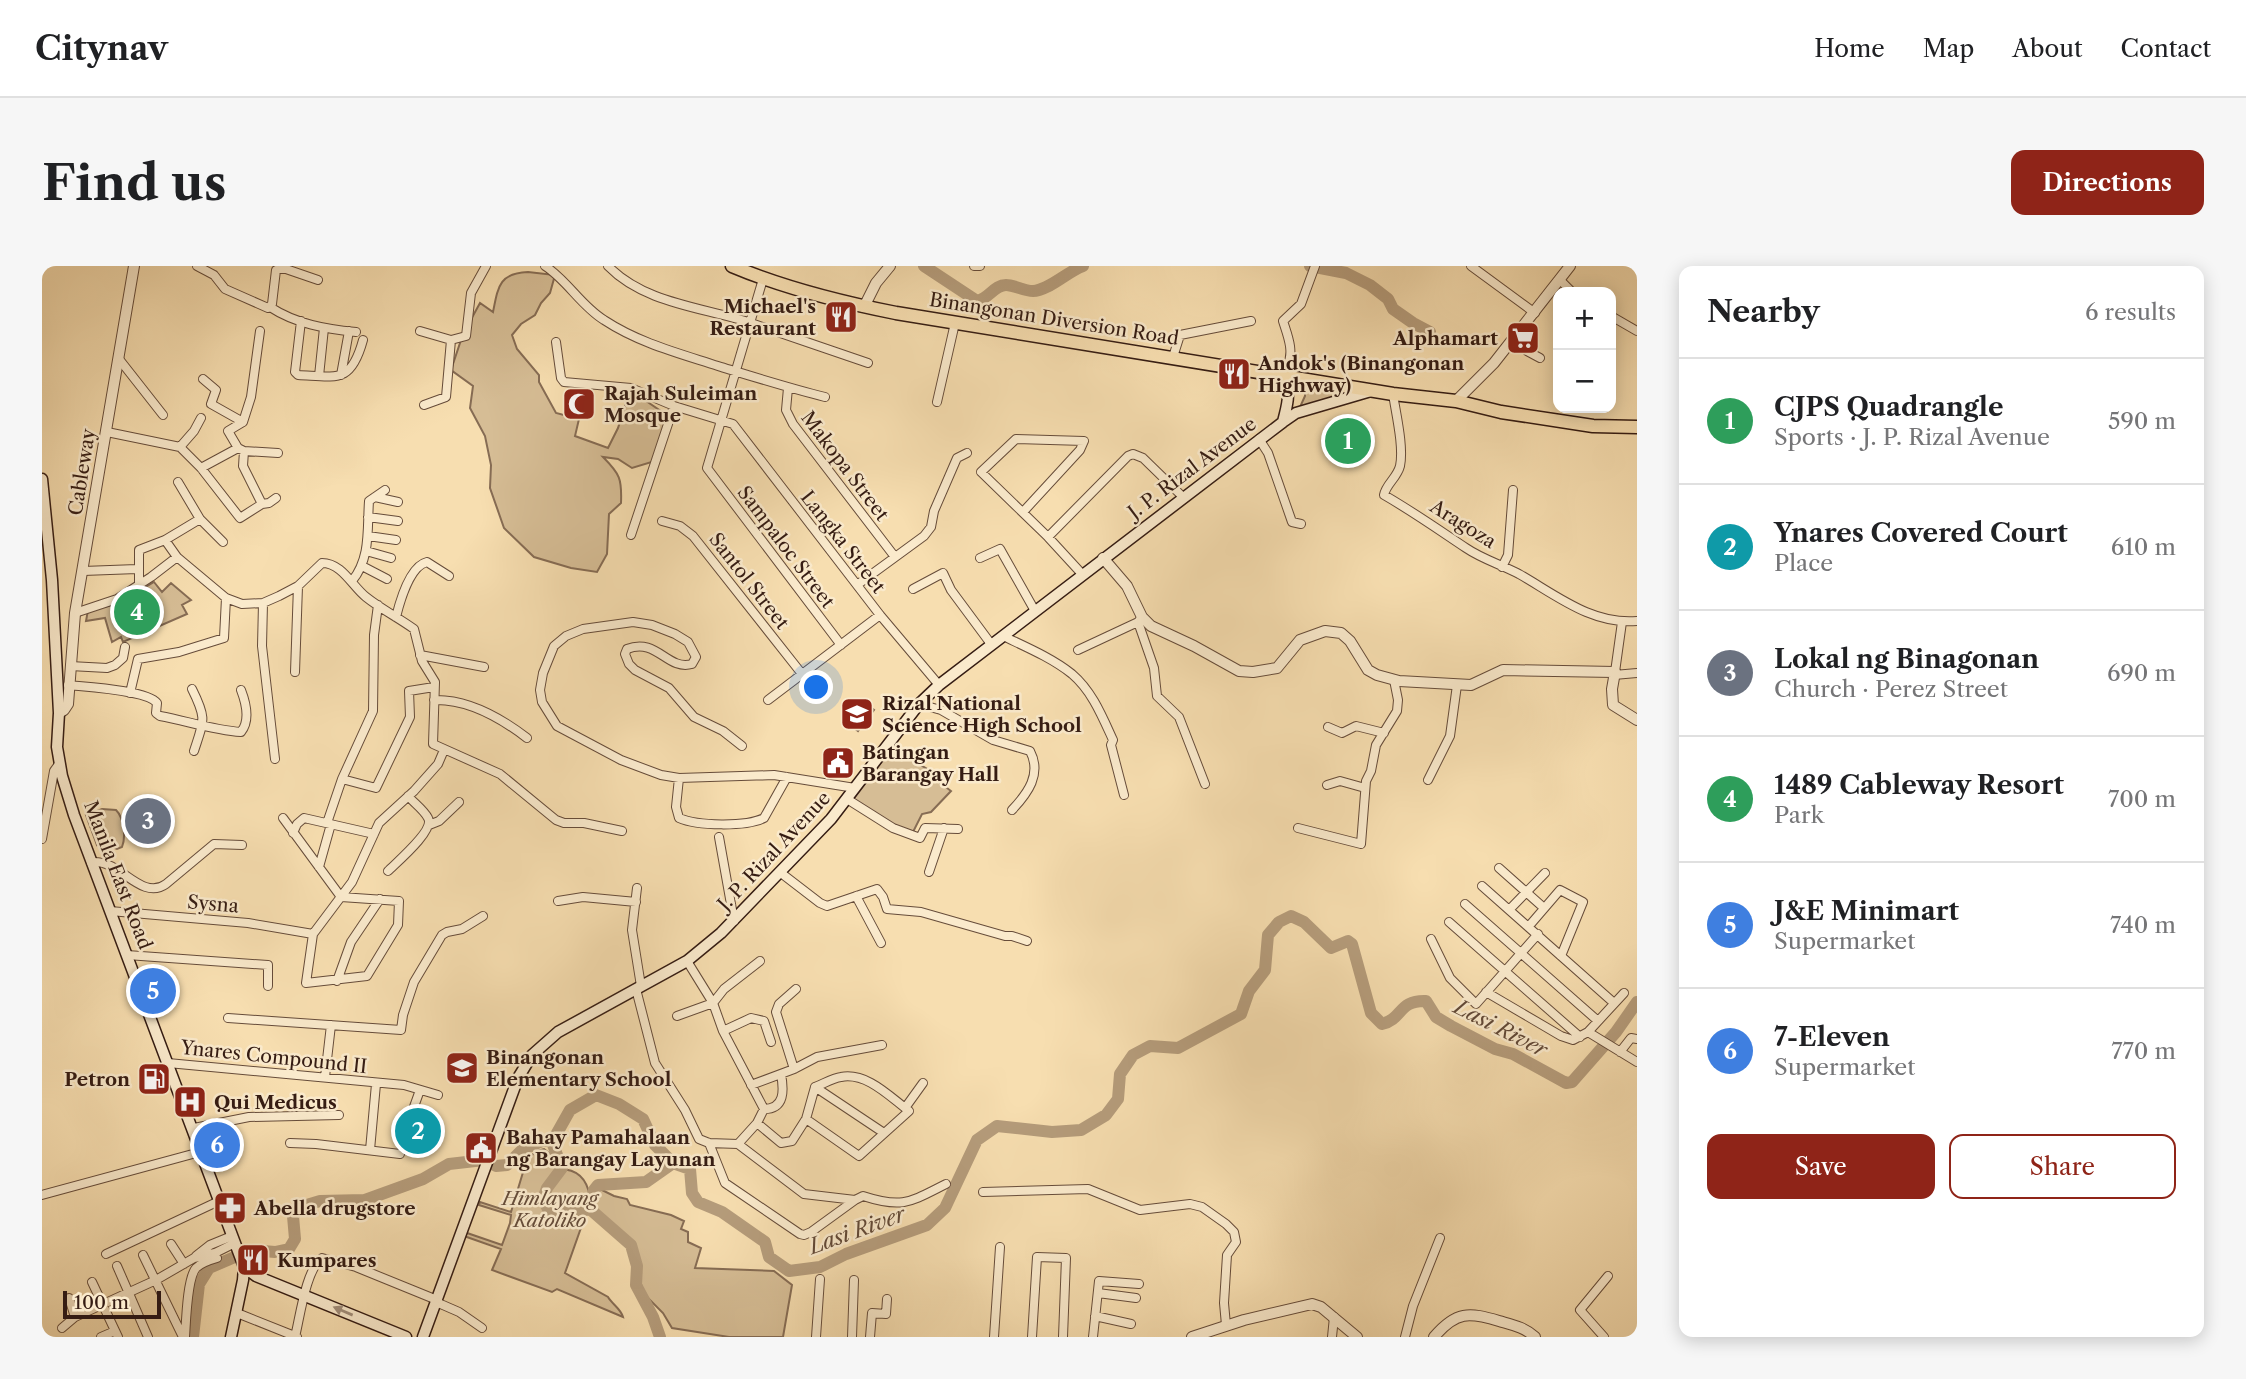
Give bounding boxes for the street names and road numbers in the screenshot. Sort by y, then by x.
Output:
street label: Binangonan Diversion Road [928,288,1181,350]
street label: Makopa Street [796,407,894,526]
street label: J. P. Rizal Avenue [1121,412,1261,526]
street label: Cableway [64,427,100,517]
street label: Sampaloc Street [733,481,840,613]
street label: Langka Street [796,486,890,598]
street label: Aragoza [1425,494,1500,553]
street label: Santol Street [704,528,794,634]
street label: J. P. Rizal Avenue [711,787,835,918]
street label: Manila East Road [79,797,157,953]
street label: Sysna [186,890,240,918]
street label: Ynares Compound II [179,1036,368,1078]

